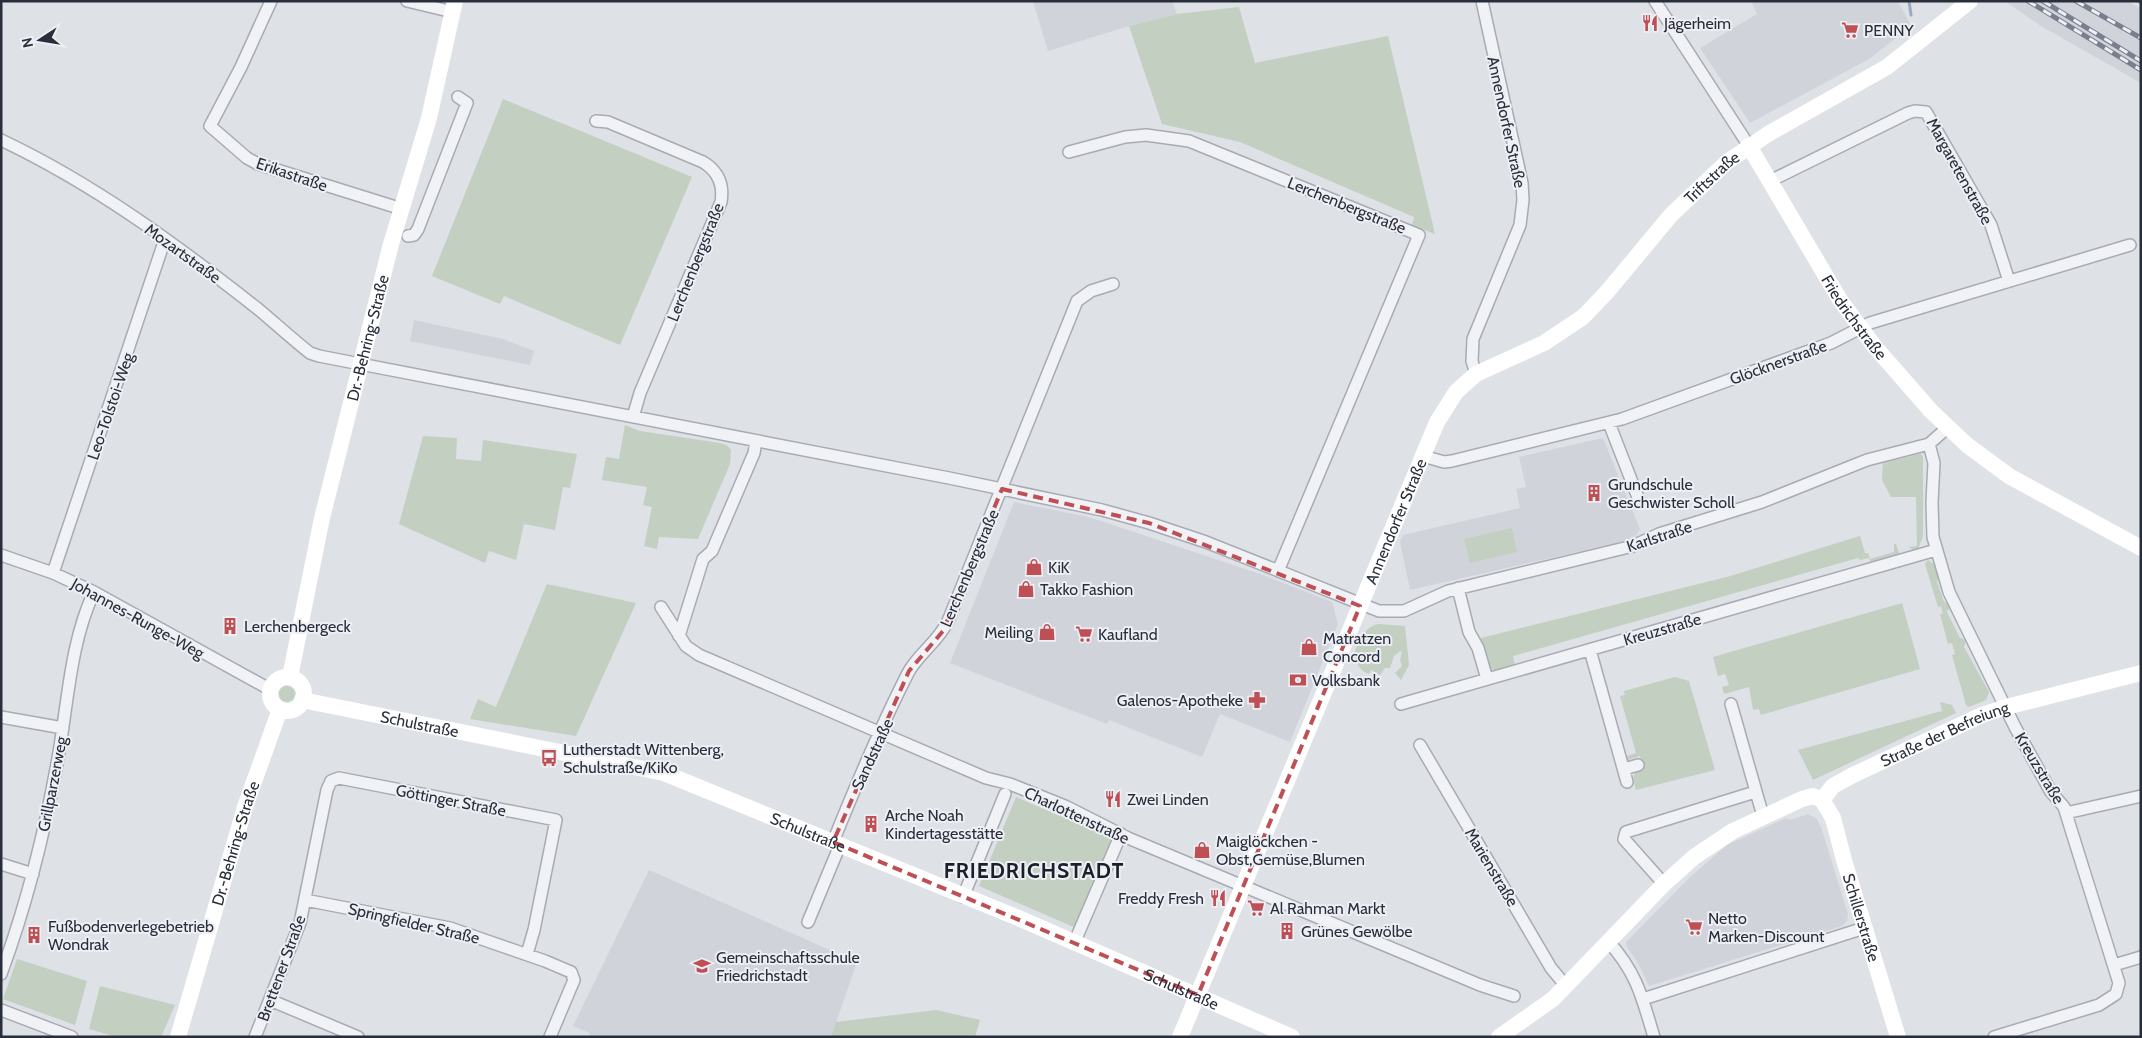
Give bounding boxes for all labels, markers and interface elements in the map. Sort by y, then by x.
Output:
restaurant icon: Jägerheim [1640,13,1660,33]
place label: Jägerheim [1663,14,1731,33]
north arrow [15,15,65,65]
supermarket icon: PENNY [1840,20,1860,40]
place label: PENNY [1864,21,1915,40]
text: N [17,36,37,49]
street label: Annendorfer Straße [1483,55,1530,190]
street label: Margaretenstraße [1922,115,1997,228]
street label: Triftstraße [1680,147,1743,207]
street label: Erikastraße [254,153,330,195]
street label: Lerchenbergstraße [1285,173,1409,238]
street label: Lerchenbergstraße [663,200,728,324]
street label: Mozartstraße [141,220,224,287]
street label: Friedrichstraße [1817,272,1891,364]
street label: Dr.-Behring-Straße [343,273,393,403]
street label: Glöcknerstraße [1727,336,1829,389]
street label: Leo-Tolstoi-Weg [83,349,138,462]
street label: Annendorfer Straße [1361,456,1431,587]
place label: Grundschule Geschwister Scholl [1608,475,1735,512]
building icon: Grundschule Geschwister Scholl [1584,483,1604,503]
street label: Lerchenbergstraße [936,507,1003,630]
street label: Karlstraße [1624,517,1694,556]
shop icon: KiK [1024,557,1044,577]
place label: KiK [1048,558,1070,577]
street label: Johannes-Runge-Weg [67,574,208,663]
shop icon: Takko Fashion [1016,579,1036,599]
place label: Takko Fashion [1040,580,1133,599]
street label: Kreuzstraße [1621,609,1703,650]
building icon: Lerchenbergeck [220,616,240,636]
place label: Lerchenbergeck [244,617,351,636]
shop icon: Meiling [1037,622,1057,642]
place label: Meiling [985,623,1034,642]
supermarket icon: Kaufland [1074,624,1094,644]
place label: Kaufland [1098,625,1158,644]
place label: Matratzen Concord [1323,629,1391,666]
shop icon: Matratzen Concord [1299,637,1319,657]
bank icon: Volksbank [1288,670,1308,690]
place label: Volksbank [1312,671,1381,690]
pharmacy icon: Galenos-Apotheke [1247,690,1267,710]
place label: Galenos-Apotheke [1117,691,1243,710]
street label: Straße der Befreiung [1877,697,2012,771]
street label: Schulstraße [379,707,460,741]
street label: Sandstraße [848,715,897,793]
street label: Kreuzstraße [2011,729,2068,807]
street label: Grillparzerweg [34,734,71,833]
place label: Lutherstadt Wittenberg, Schulstraße/KiKo [563,740,724,777]
bus stop icon: Lutherstadt Wittenberg, Schulstraße/KiKo [539,748,559,768]
street label: Dr.-Behring-Straße [208,779,264,908]
street label: Göttinger Straße [394,781,508,820]
street label: Charlottenstraße [1021,783,1132,848]
restaurant icon: Zwei Linden [1103,789,1123,809]
place label: Zwei Linden [1127,790,1209,809]
place label: Arche Noah Kindertagesstätte [885,806,1003,843]
street label: Schulstraße [768,809,848,856]
building icon: Arche Noah Kindertagesstätte [861,814,881,834]
street label: Marienstraße [1461,825,1522,910]
place label: Maiglöckchen - Obst,Gemüse,Blumen [1216,832,1365,869]
shop icon: Maiglöckchen - Obst,Gemüse,Blumen [1192,840,1212,860]
district label: FRIEDRICHSTADT [944,858,1124,883]
street label: Schillerstraße [1839,871,1883,964]
restaurant icon: Freddy Fresh [1208,888,1228,908]
place label: Freddy Fresh [1118,889,1204,908]
supermarket icon: Al Rahman Markt [1246,898,1266,918]
street label: Springfielder Straße [346,899,481,948]
place label: Al Rahman Markt [1270,899,1386,918]
place label: Netto Marken-Discount [1708,909,1825,946]
street label: Brettener Straße [253,912,309,1024]
place label: Fußbodenverlegebetrieb Wondrak [48,917,214,954]
supermarket icon: Netto Marken-Discount [1684,917,1704,937]
building icon: Grünes Gewölbe [1277,921,1297,941]
place label: Grünes Gewölbe [1301,922,1413,941]
building icon: Fußbodenverlegebetrieb Wondrak [24,925,44,945]
place label: Gemeinschaftsschule Friedrichstadt [716,948,860,985]
school or university icon: Gemeinschaftsschule Friedrichstadt [692,956,712,976]
street label: Schulstraße [1141,965,1221,1014]

